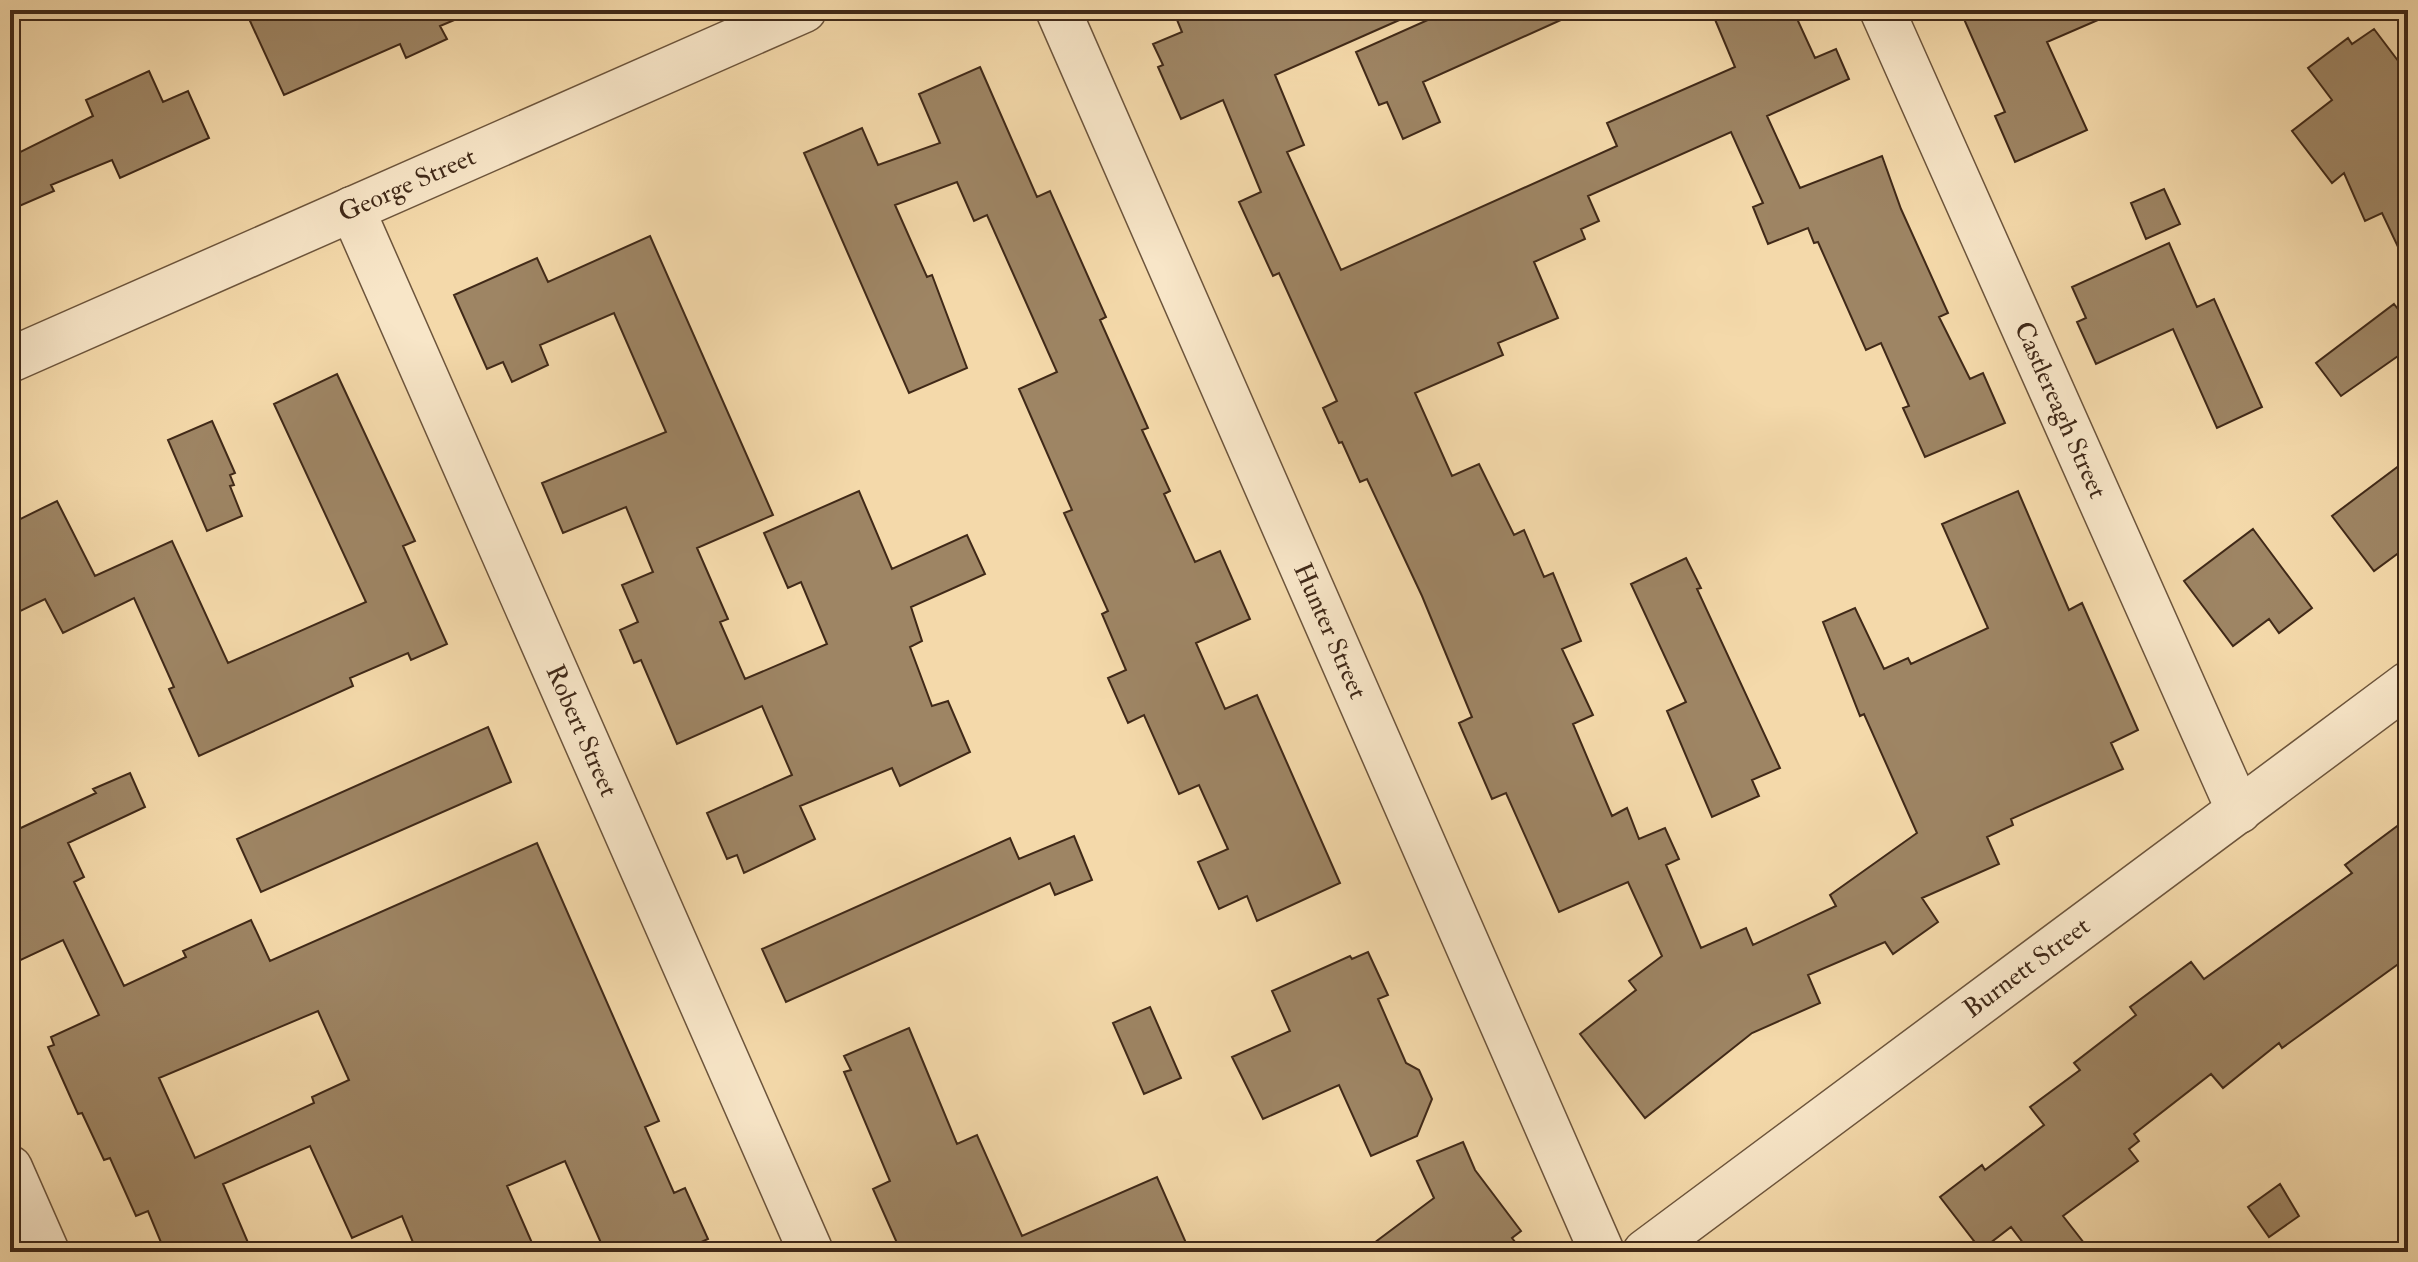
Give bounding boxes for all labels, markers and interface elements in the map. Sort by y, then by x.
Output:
street label: George Street [334,141,481,229]
street label: Castlereagh Street [2007,317,2114,503]
street label: Hunter Street [1286,558,1374,704]
street label: Robert Street [539,660,625,802]
street label: Burnett Street [1957,910,2096,1025]

